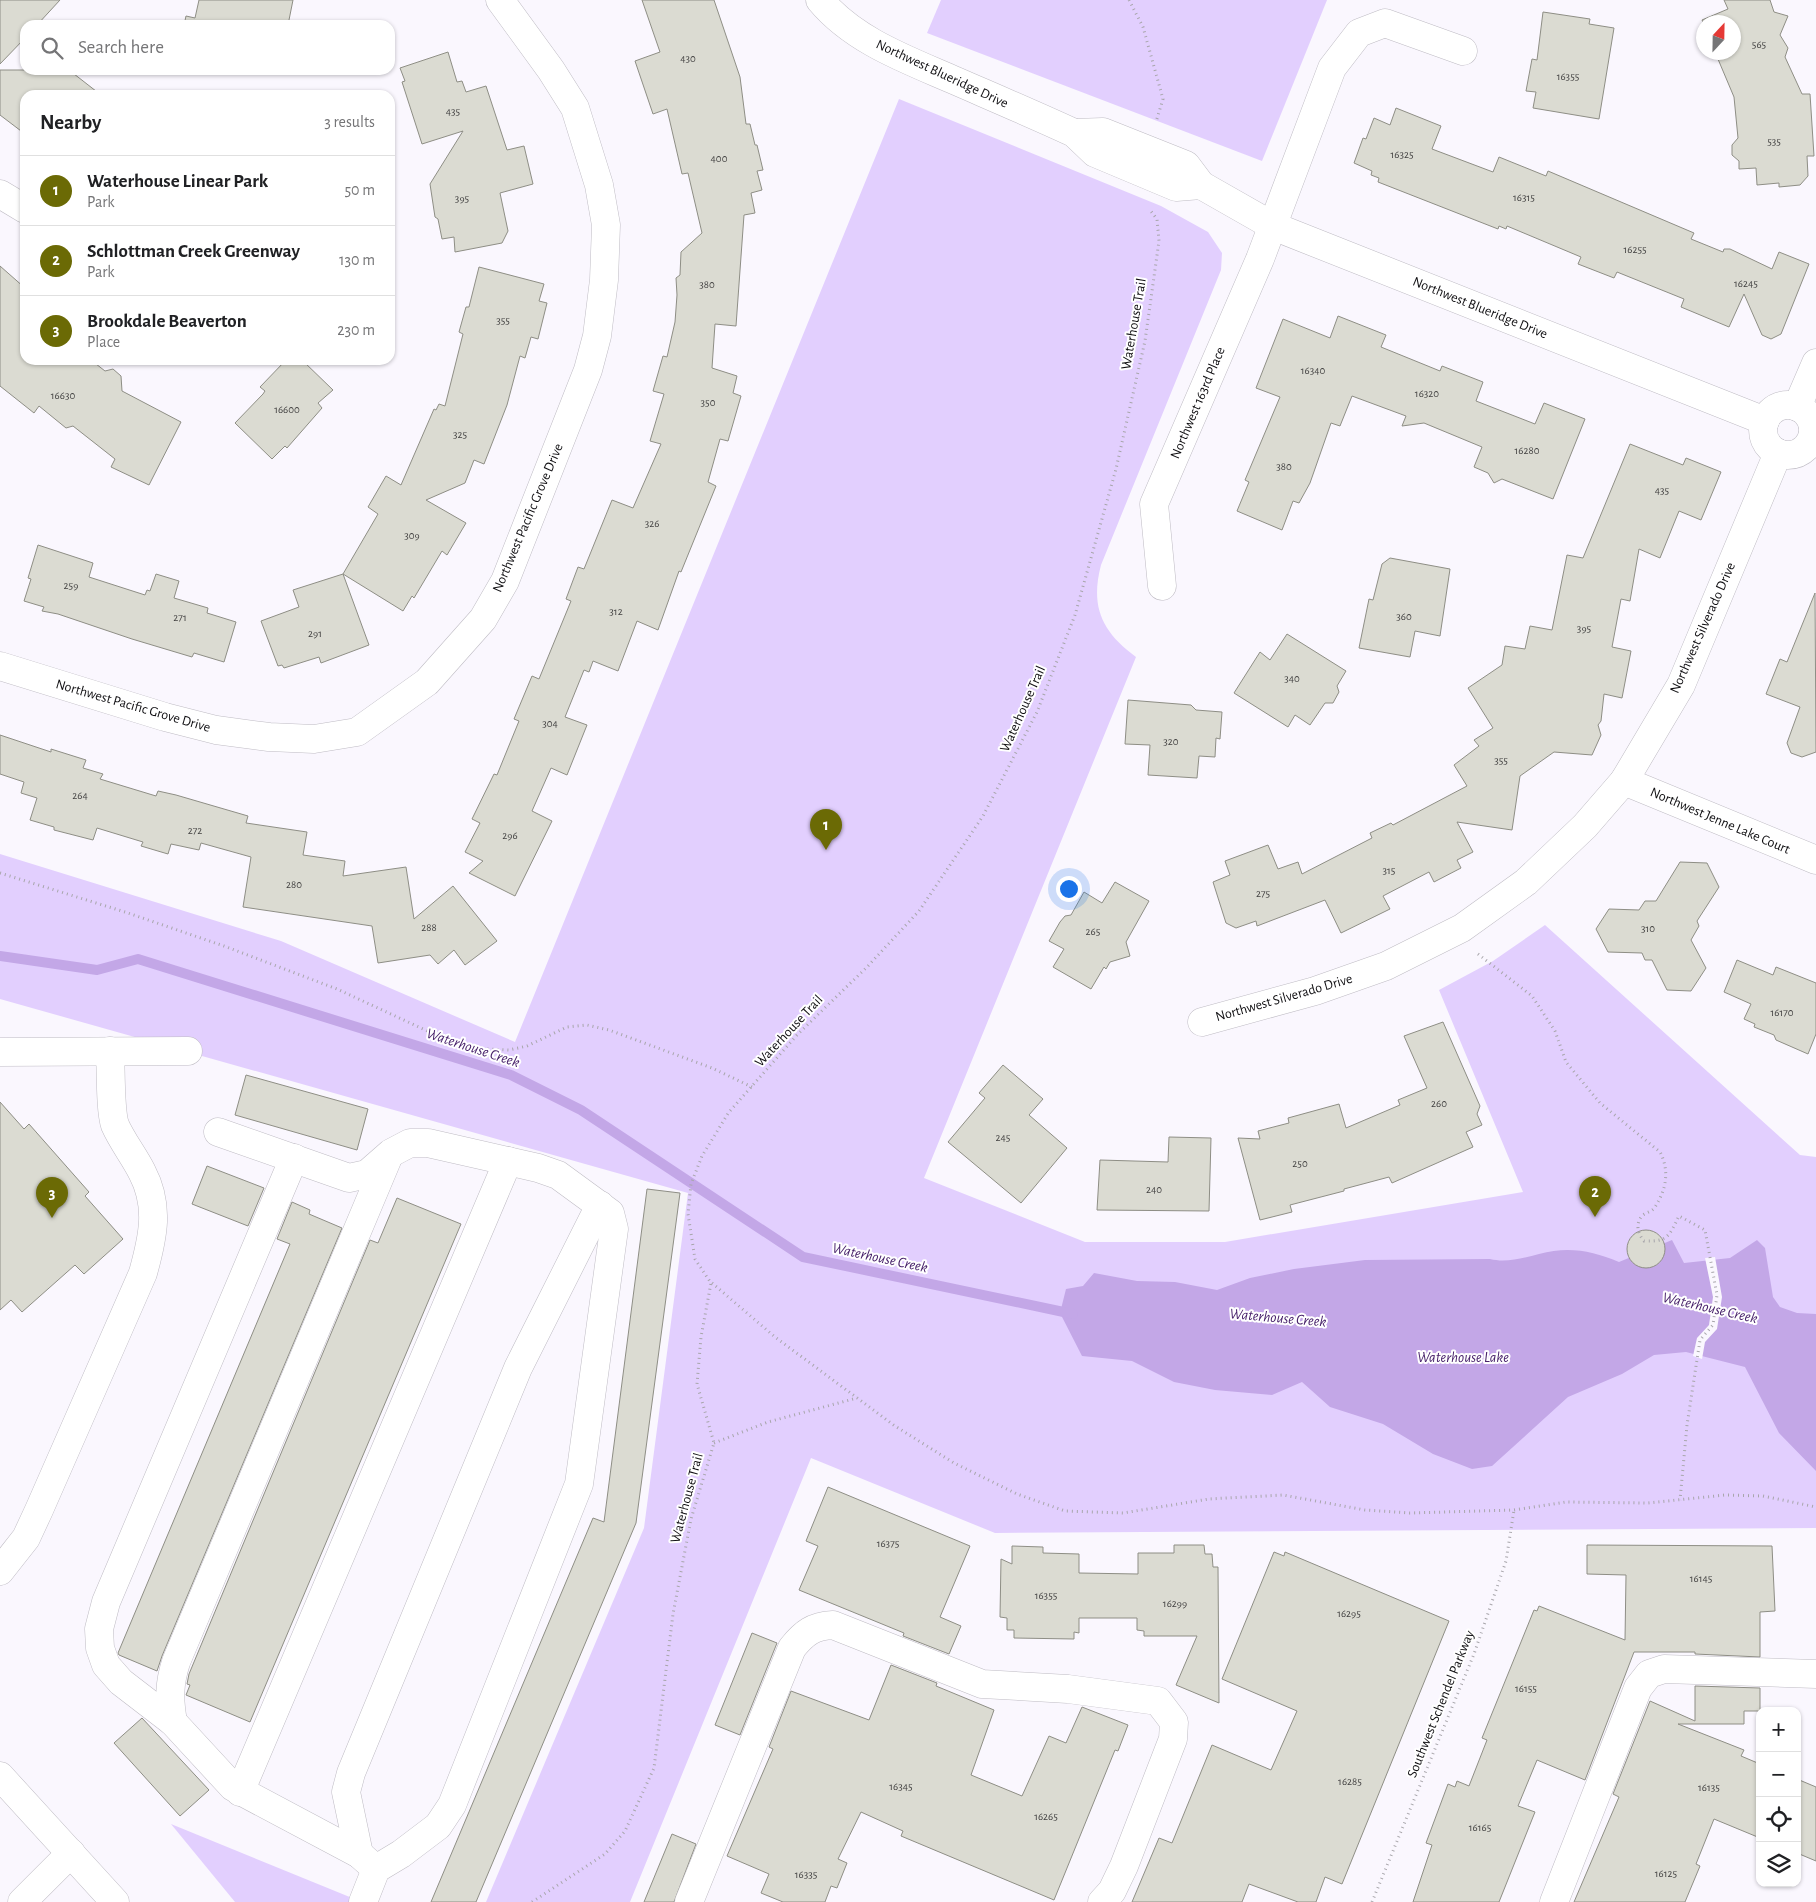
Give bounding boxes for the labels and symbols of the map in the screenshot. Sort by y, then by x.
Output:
north arrow [1696,15,1741,60]
street label: Northwest Blueridge Drive [874,37,1010,111]
house number: 565 [1752,39,1767,50]
house number: 430 [680,53,696,64]
house number: 16355 [1557,71,1580,82]
house number: 435 [446,106,461,117]
house number: 535 [1767,136,1781,147]
house number: 16325 [1390,149,1414,160]
house number: 400 [711,153,728,164]
house number: 16315 [1513,192,1535,203]
house number: 395 [455,193,470,204]
house number: 16255 [1623,244,1647,255]
street label: Northwest Blueridge Drive [1411,275,1549,341]
street label: Waterhouse Trail [1119,277,1149,371]
house number: 16245 [1734,278,1758,289]
house number: 380 [699,279,715,290]
house number: 355 [496,315,510,326]
street label: Northwest 163rd Place [1168,345,1228,461]
house number: 16340 [1301,365,1325,376]
house number: 16320 [1415,388,1439,399]
house number: 16630 [51,390,75,401]
house number: 350 [701,397,716,408]
house number: 16600 [274,404,300,415]
house number: 325 [453,429,467,440]
street label: Northwest Pacific Grove Drive [490,442,566,594]
house number: 16280 [1515,445,1540,456]
house number: 380 [1276,461,1292,472]
house number: 435 [1655,485,1670,496]
house number: 326 [645,518,659,529]
house number: 309 [404,530,420,541]
street label: Northwest Silverado Drive [1668,560,1738,696]
house number: 259 [64,580,78,591]
house number: 312 [609,606,623,617]
house number: 360 [1396,611,1412,622]
house number: 271 [173,612,187,623]
house number: 395 [1577,623,1592,634]
house number: 291 [308,628,322,639]
street label: Waterhouse Trail [998,664,1048,754]
house number: 340 [1284,673,1300,684]
street label: Northwest Pacific Grove Drive [54,677,212,735]
house number: 304 [542,718,558,729]
house number: 320 [1163,736,1179,747]
house number: 355 [1494,755,1508,766]
street label: Northwest Jenne Lake Court [1648,785,1792,857]
house number: 264 [72,790,88,801]
pin: 1 [810,809,842,850]
house number: 272 [188,825,202,836]
house number: 296 [502,830,518,841]
house number: 315 [1383,865,1396,876]
your location [1056,876,1082,902]
house number: 280 [286,879,302,890]
house number: 275 [1256,888,1270,899]
house number: 288 [421,922,437,933]
house number: 310 [1641,923,1655,934]
house number: 265 [1086,926,1101,937]
street label: Northwest Silverado Drive [1214,972,1354,1024]
street label: Waterhouse Trail [752,992,826,1070]
house number: 16170 [1770,1007,1794,1018]
water label: Waterhouse Creek [425,1026,522,1070]
house number: 260 [1431,1098,1447,1109]
house number: 245 [996,1132,1011,1143]
house number: 250 [1292,1158,1308,1169]
pin: 2 [1579,1176,1611,1217]
pin: 3 [36,1177,68,1218]
house number: 240 [1146,1184,1162,1195]
water label: Waterhouse Creek [831,1241,929,1275]
water label: Waterhouse Creek [1661,1290,1759,1326]
water label: Waterhouse Creek [1229,1306,1327,1330]
water label: Waterhouse Lake [1417,1350,1509,1365]
street label: Waterhouse Trail [668,1452,706,1544]
house number: 16375 [877,1538,900,1549]
house number: 16145 [1690,1573,1713,1584]
house number: 16355 [1035,1590,1058,1601]
house number: 16299 [1163,1598,1187,1609]
house number: 16295 [1337,1608,1361,1619]
street label: Southwest Schendel Parkway [1405,1628,1477,1780]
house number: 16155 [1515,1683,1537,1694]
house number: 16285 [1338,1776,1362,1787]
house number: 16345 [889,1781,913,1792]
house number: 16135 [1698,1782,1720,1793]
house number: 16265 [1034,1811,1058,1822]
house number: 16165 [1469,1822,1492,1833]
house number: 16125 [1655,1868,1678,1879]
house number: 16335 [795,1869,818,1880]

